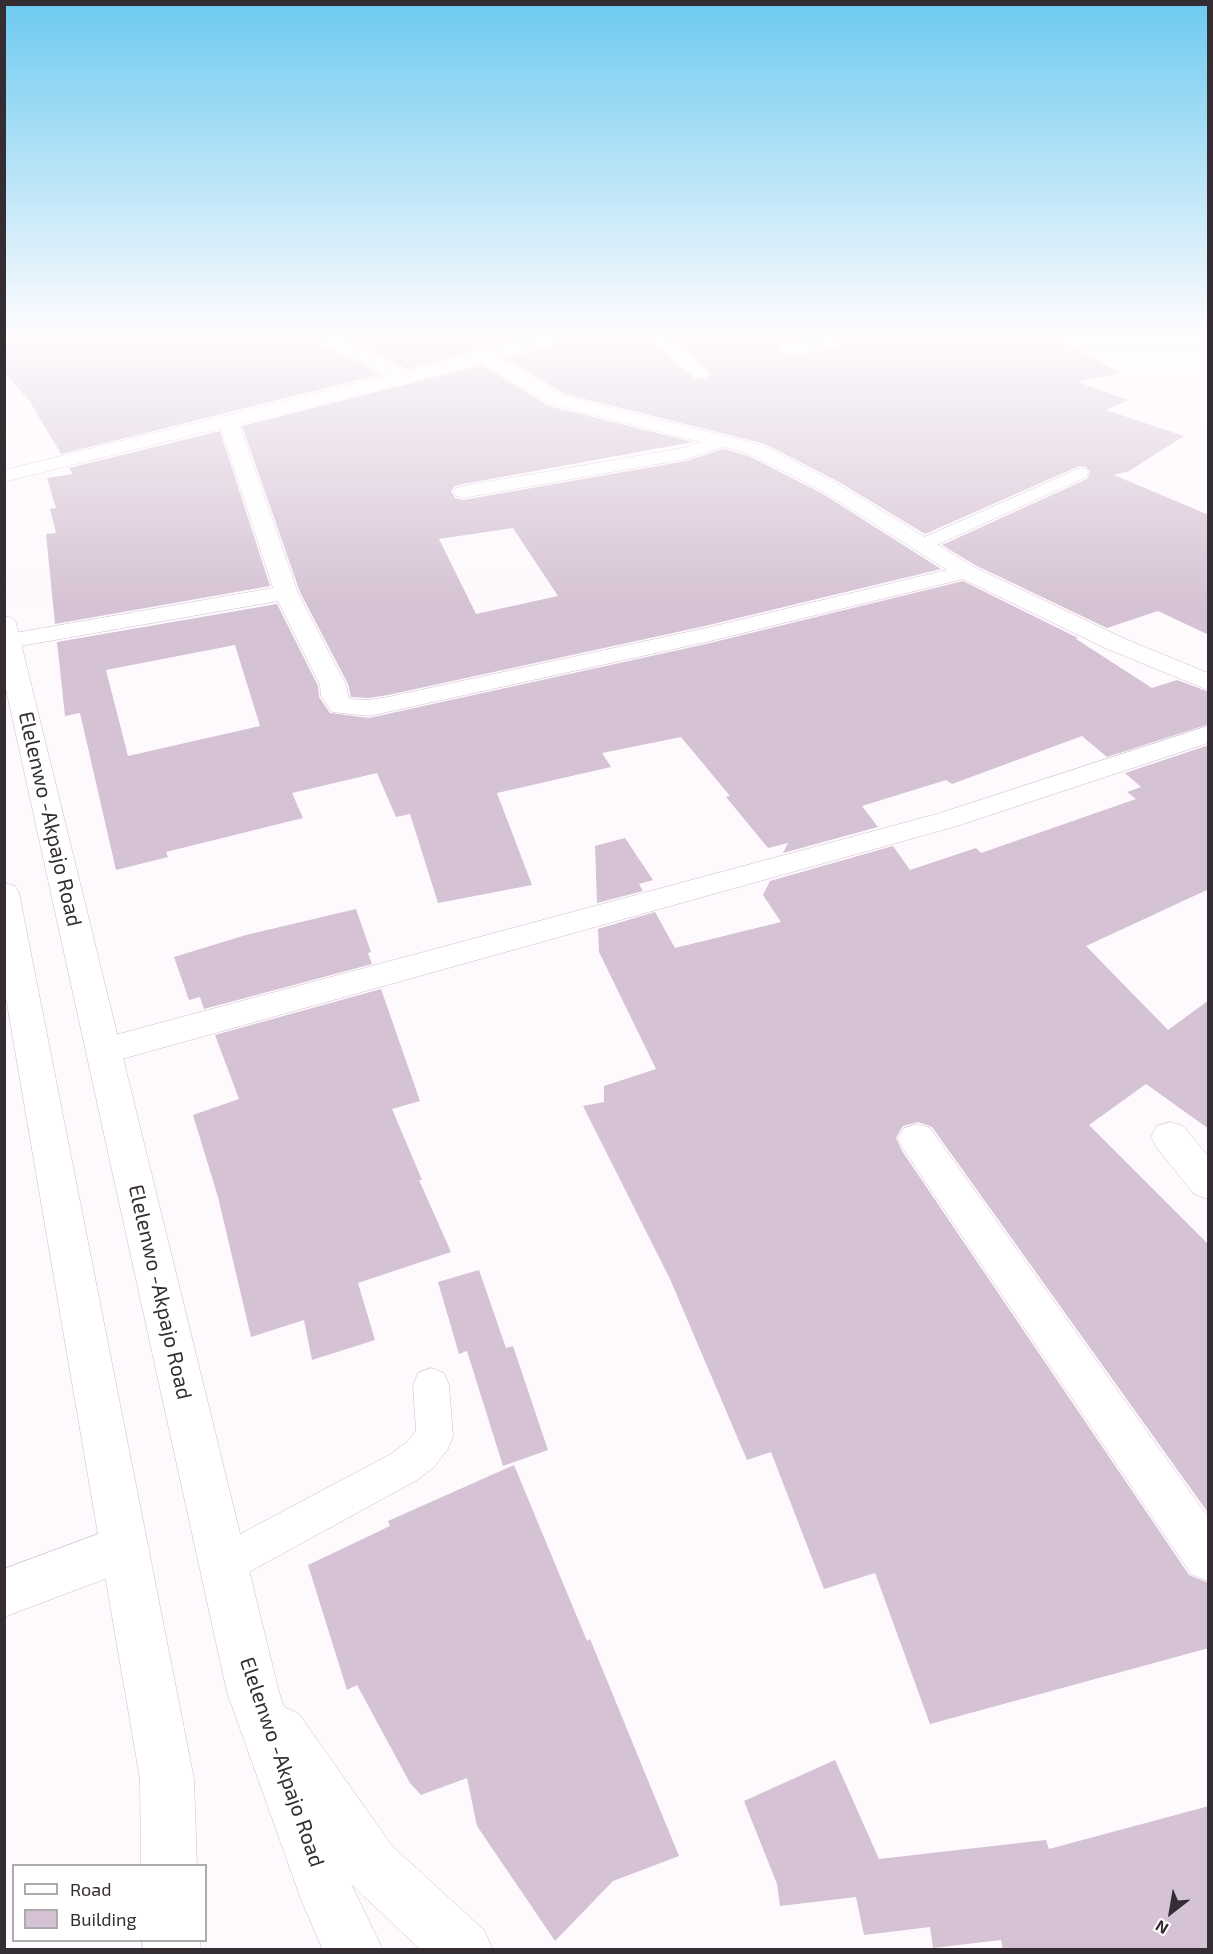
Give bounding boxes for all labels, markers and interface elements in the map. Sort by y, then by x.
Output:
street label: Elelenwo -Akpajo Road [13,709,87,929]
street label: Elelenwo -Akpajo Road [123,1182,197,1402]
street label: Elelenwo -Akpajo Road [234,1654,330,1870]
legend [12,1864,207,1942]
text: Road [70,1878,111,1900]
north arrow [1141,1882,1201,1942]
text: Building [70,1908,137,1930]
text: N [1152,1917,1171,1939]

